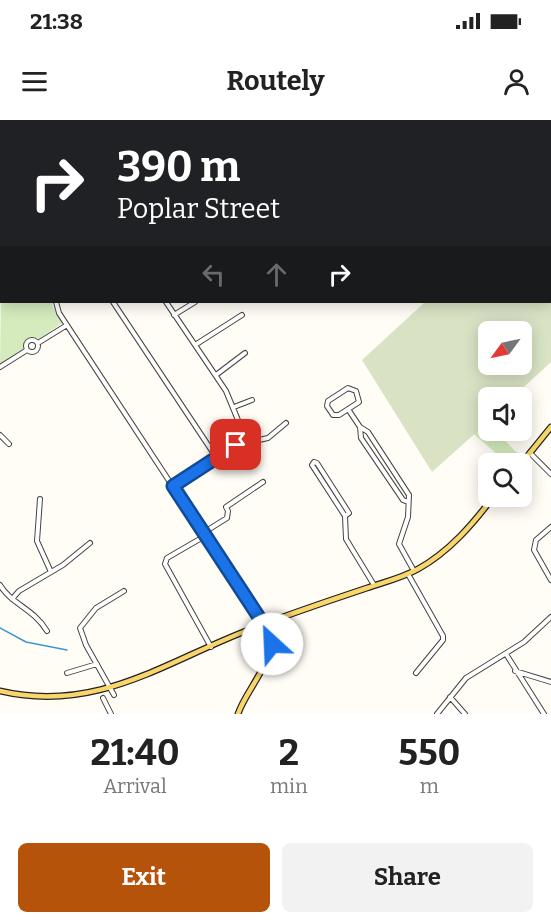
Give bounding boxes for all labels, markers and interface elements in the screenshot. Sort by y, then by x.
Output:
text: 21:38 [30,8,83,35]
icon: menu [18,65,51,98]
text: Routely [226,65,325,97]
icon: person [500,65,533,98]
text: 390 m [117,142,240,192]
icon: right [18,144,96,222]
text: Poplar Street [117,193,280,225]
icon: left [197,258,230,291]
icon: ahead [260,258,293,291]
icon: right [323,258,356,291]
north arrow [478,321,532,375]
map controls [478,321,532,507]
button: sound [478,387,532,441]
pin [210,419,261,470]
icon: arrive [219,428,252,461]
button: search [478,453,532,507]
position arrow [240,612,304,676]
text: 21:40 [91,731,180,775]
text: 2 [279,731,299,775]
text: 550 [398,731,460,775]
text: Arrival [103,774,167,798]
text: min [270,774,308,798]
text: m [420,774,439,798]
button: Exit [18,843,270,912]
button: Share [282,843,533,912]

